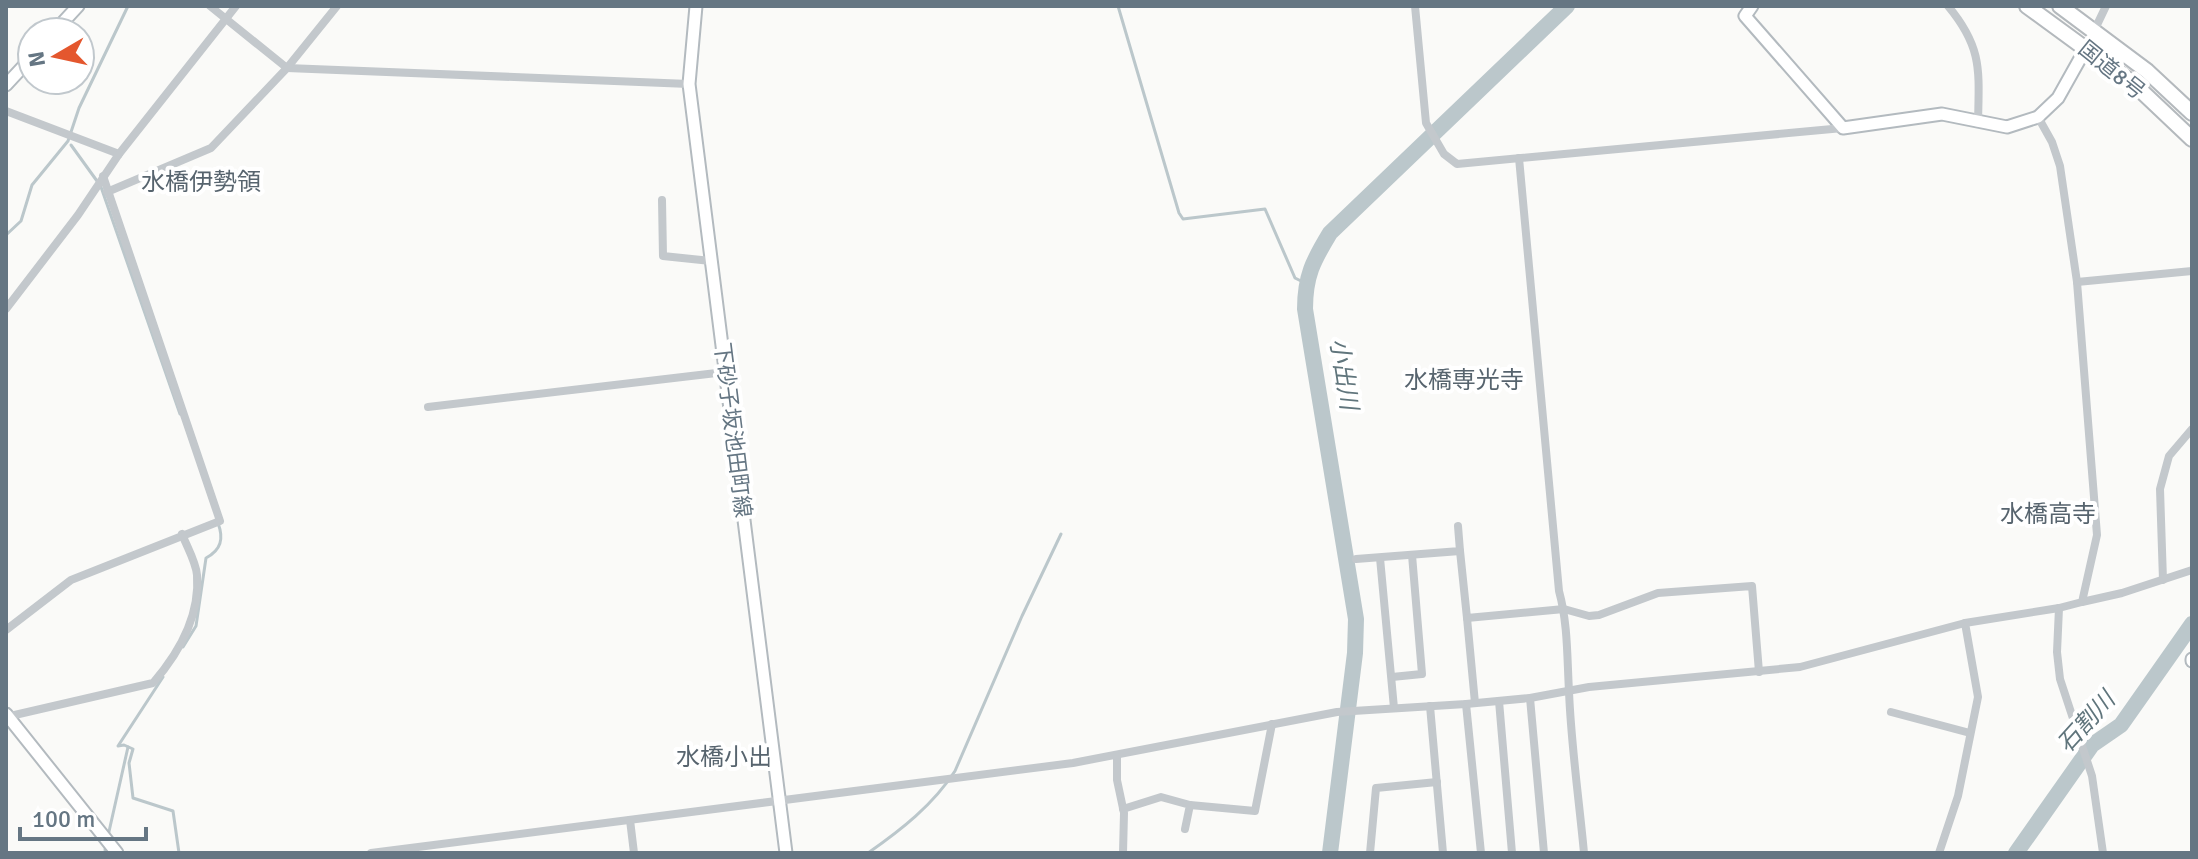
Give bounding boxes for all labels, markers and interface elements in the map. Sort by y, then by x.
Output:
north arrow [16,16,96,96]
street label: 国道8号 [2073,35,2151,105]
text: N [22,49,51,69]
district label: 水橋伊勢領 [141,167,261,197]
water label: 小出川 [1324,336,1365,415]
street label: 下砂子坂池田町線 [709,341,757,519]
district label: 水橋専光寺 [1404,365,1524,395]
district label: 水橋高寺 [2000,499,2096,529]
water label: 石割川 [2051,683,2123,759]
district label: 水橋小出 [676,742,772,772]
scale bar [20,791,146,841]
text: 100 m [32,804,95,834]

